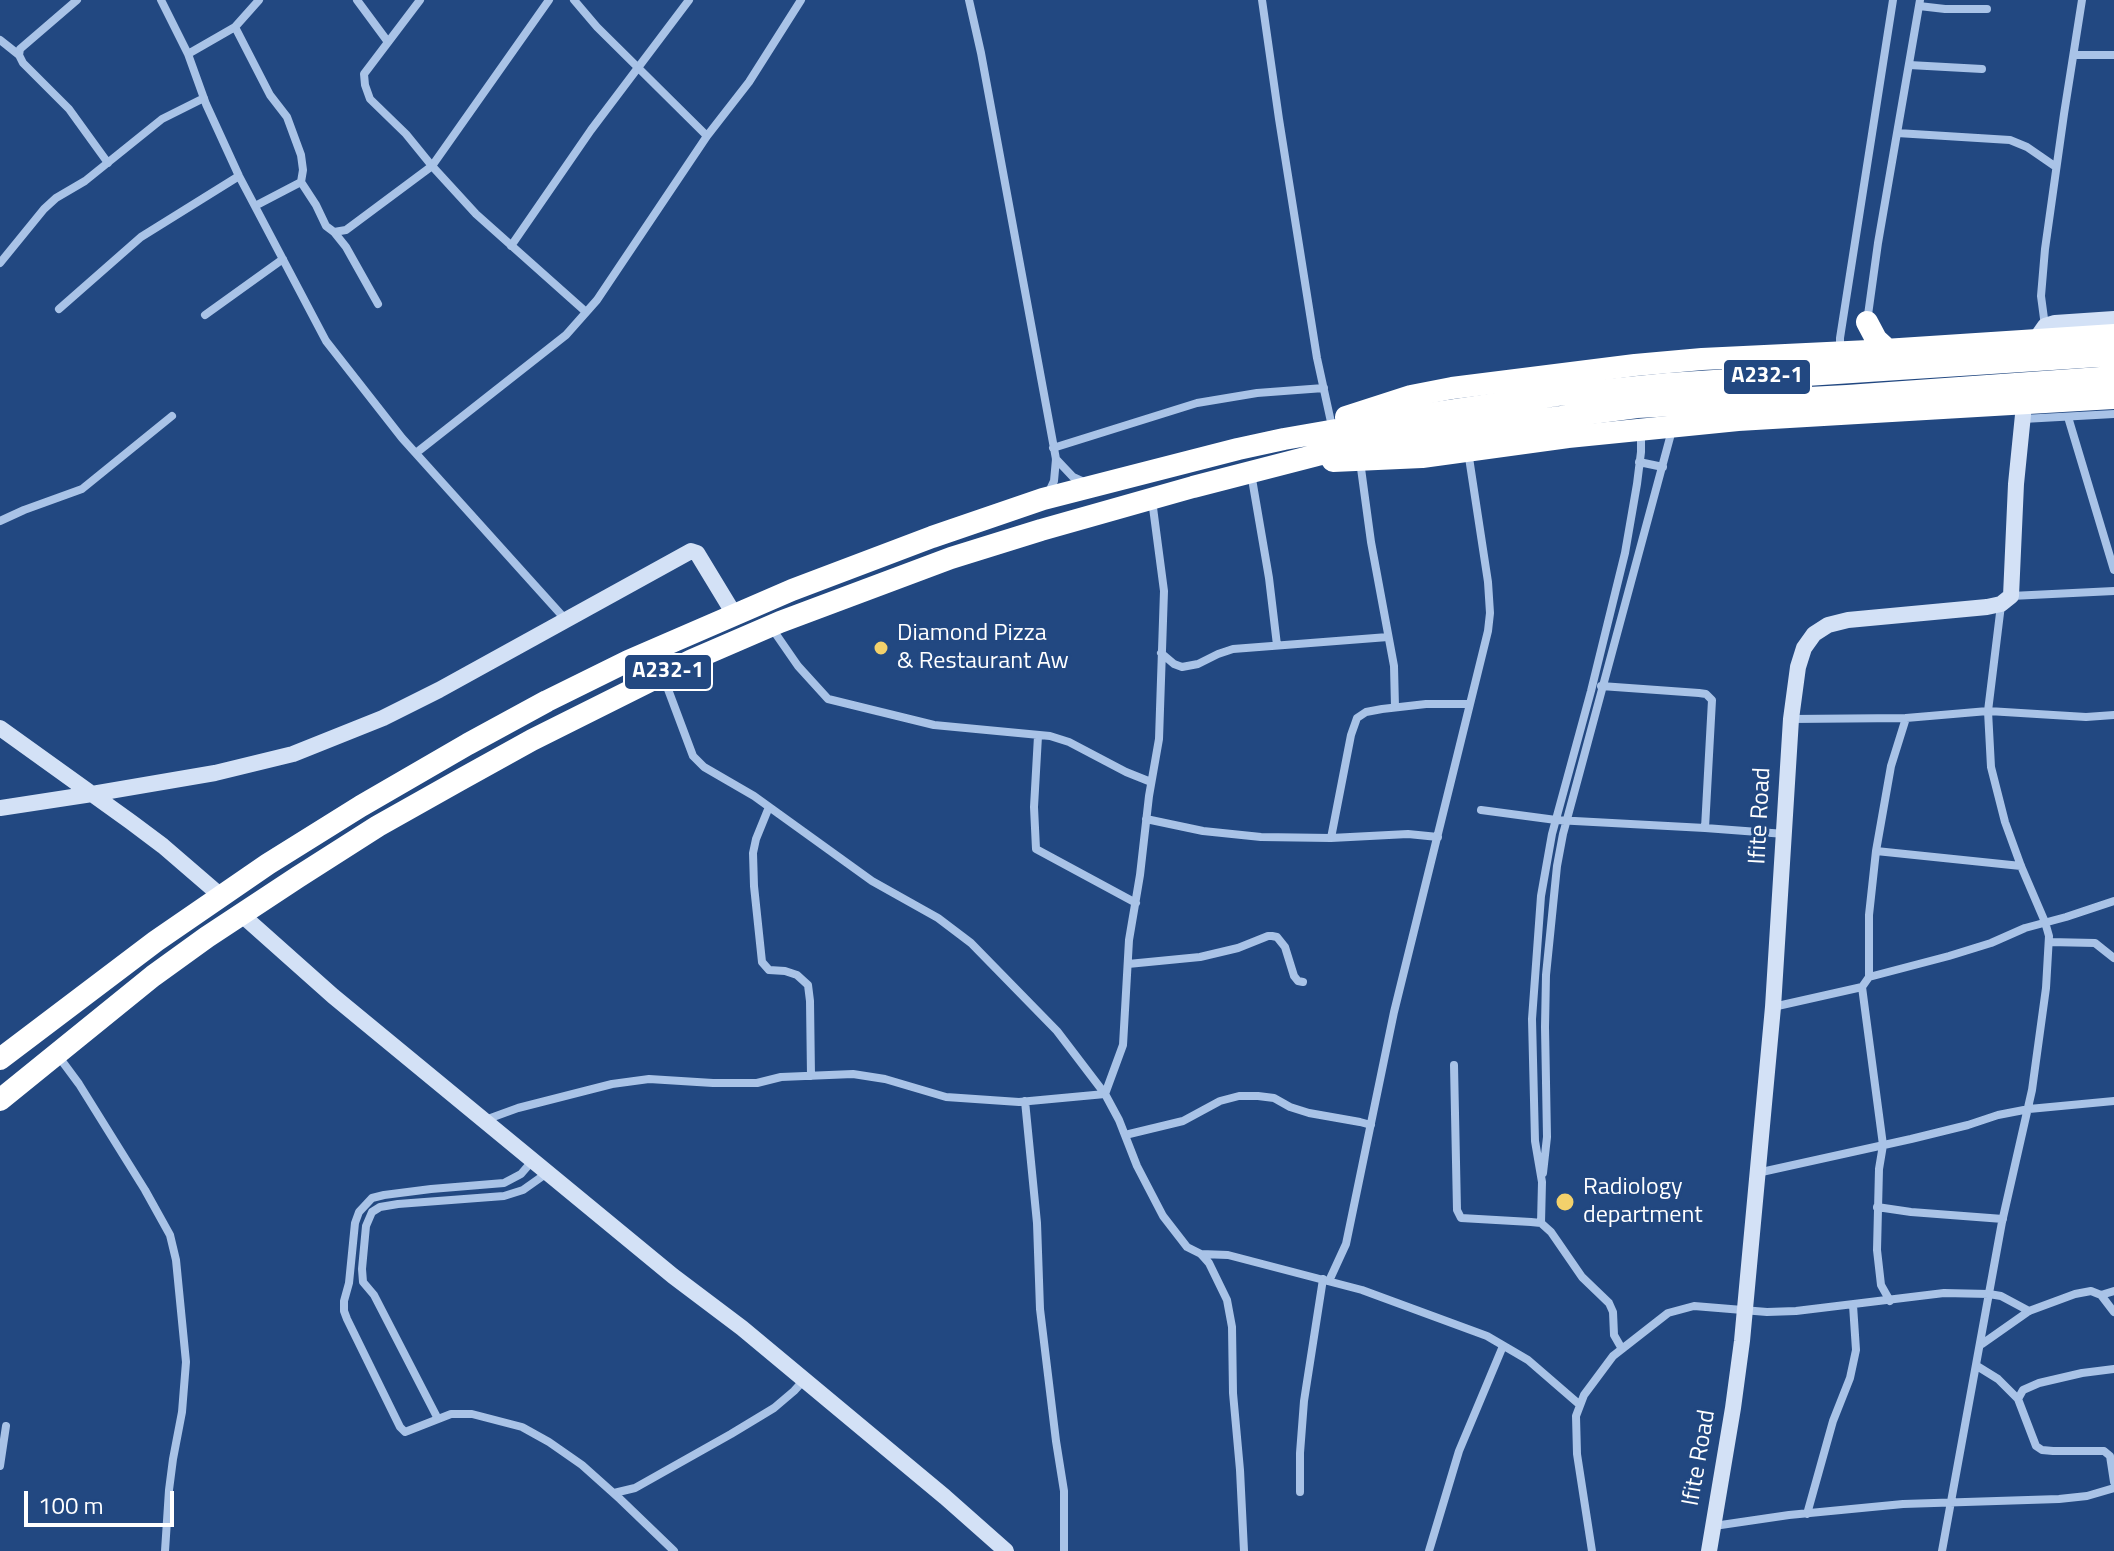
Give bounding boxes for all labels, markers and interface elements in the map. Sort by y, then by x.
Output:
road number: A232-1 [1723,359,1811,395]
place label: Diamond Pizza & Restaurant Aw [897,620,1069,676]
marker: Diamond Pizza & Restaurant Aw [872,639,890,657]
road number: A232-1 [624,654,712,690]
street label: Ifite Road [1744,767,1778,865]
place label: Radiology department [1583,1174,1703,1230]
marker: Radiology department [1554,1191,1576,1213]
street label: Ifite Road [1677,1408,1723,1508]
scale bar [28,1475,178,1525]
text: 100 m [38,1487,104,1523]

